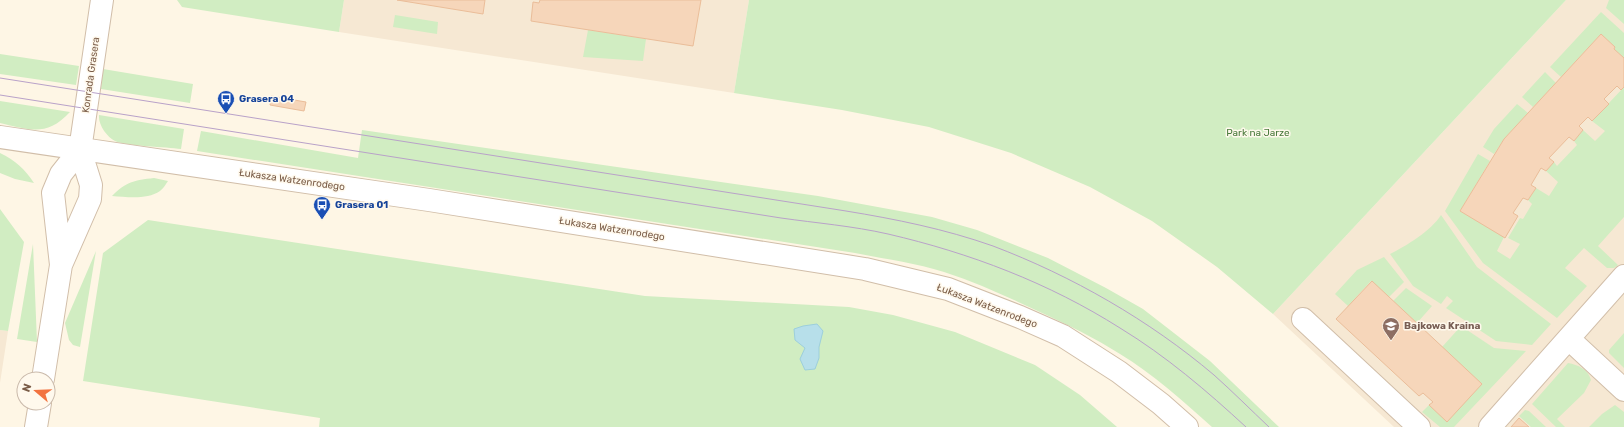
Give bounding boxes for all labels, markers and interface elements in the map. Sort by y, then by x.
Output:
street label: Konrada Grasera [80,36,102,114]
bus stop icon: Grasera 04 [216,89,236,114]
place label: Grasera 04 [239,93,294,105]
park label: Park na Jarze [1226,127,1290,139]
street label: Łukasza Watzenrodego [238,167,346,193]
bus stop icon: Grasera 01 [312,195,332,220]
place label: Grasera 01 [335,199,388,211]
street label: Łukasza Watzenrodego [558,215,666,243]
street label: Łukasza Watzenrodego [935,281,1039,331]
school or university icon: Bajkowa Kraina [1381,316,1401,341]
place label: Bajkowa Kraina [1404,320,1480,332]
north arrow [16,371,56,411]
text: N [20,382,34,394]

